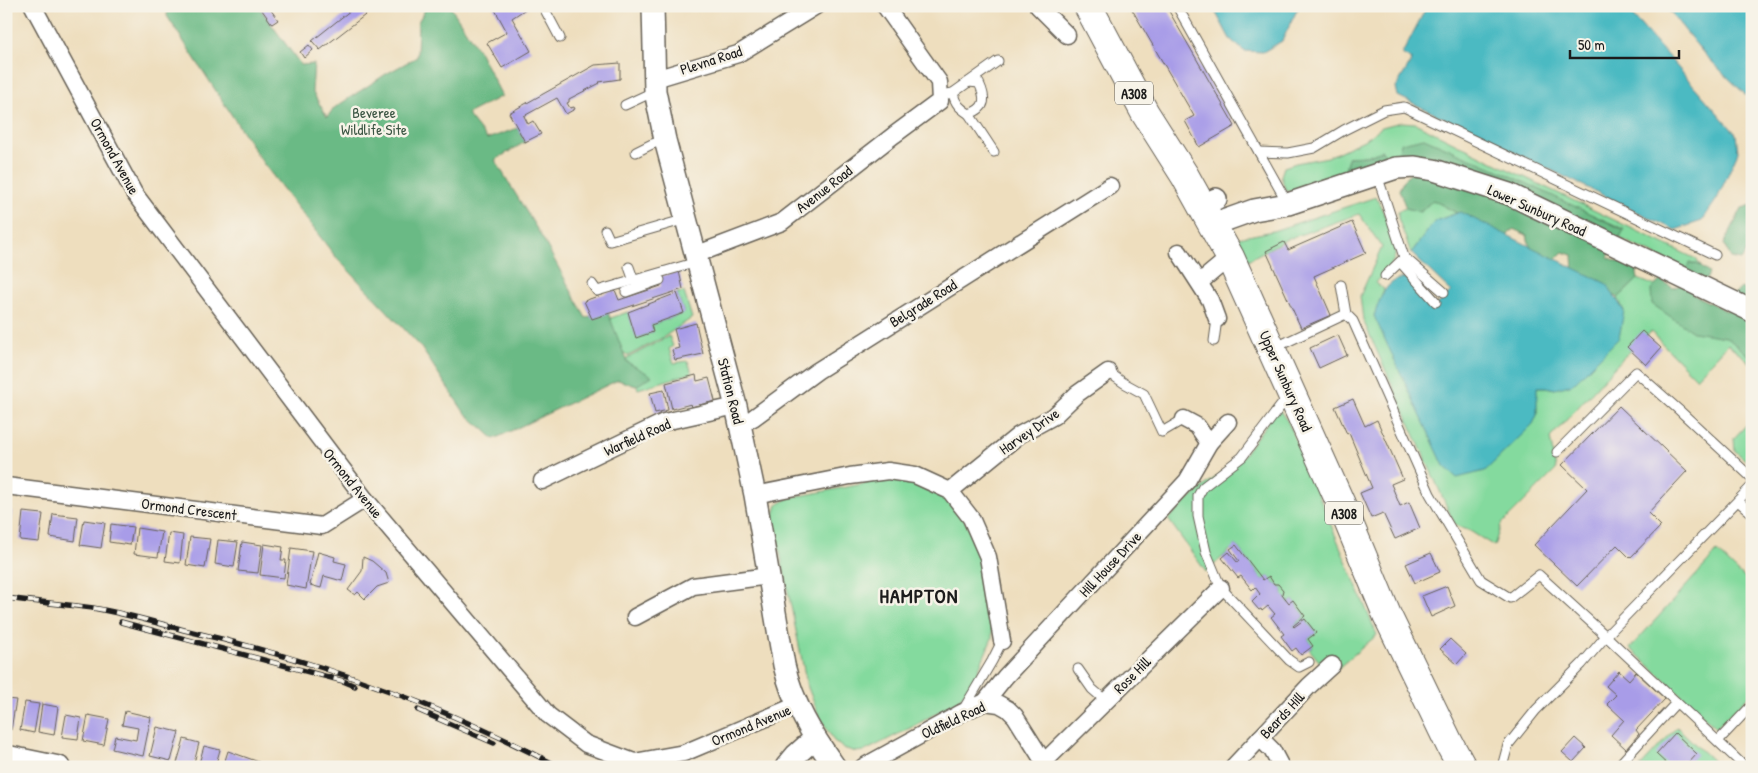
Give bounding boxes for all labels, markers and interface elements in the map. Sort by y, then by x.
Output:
scale bar [1570,28,1679,60]
text: 50 m [1578,34,1605,55]
street label: Plevna Road [677,40,745,80]
road number: A308 [1115,82,1153,105]
park label: Beveree Wildlife Site [341,102,407,140]
street label: Ormond Avenue [85,114,145,198]
street label: Avenue Road [792,160,857,218]
street label: Lower Sunbury Road [1484,179,1590,241]
street label: Belgrade Road [885,274,961,332]
street label: Upper Sunbury Road [1254,327,1318,435]
street label: Station Road [713,356,749,426]
street label: Harvey Drive [995,403,1063,459]
street label: Warfield Road [600,413,674,461]
street label: Ormond Avenue [318,444,388,522]
street label: Ormond Crescent [140,493,239,525]
road number: A308 [1325,502,1363,524]
street label: Hill House Drive [1074,527,1146,601]
district label: HAMPTON [880,582,958,609]
street label: Rose Hill [1109,651,1156,698]
street label: Beards Hill [1255,687,1310,743]
street label: Oldfield Road [918,696,988,744]
street label: Ormond Avenue [708,699,794,751]

